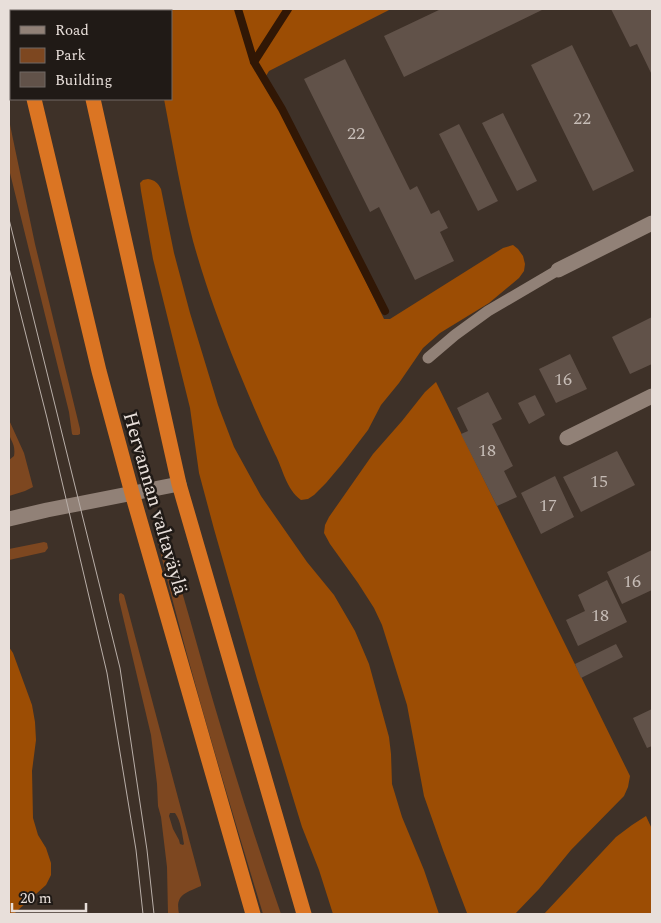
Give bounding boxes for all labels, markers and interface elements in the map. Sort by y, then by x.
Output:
legend [10,10,172,100]
text: Road [55,19,89,42]
text: Park [55,44,86,67]
text: Building [55,69,112,92]
house number: 22 [573,105,591,132]
house number: 22 [347,120,365,147]
house number: 16 [554,366,572,393]
street label: Hervannan valtaväylä [115,408,196,599]
house number: 18 [478,437,496,464]
house number: 15 [590,468,608,495]
house number: 17 [539,492,557,519]
house number: 16 [623,568,641,595]
house number: 18 [591,602,609,629]
scale bar [12,880,86,912]
text: 20 m [20,887,52,910]

